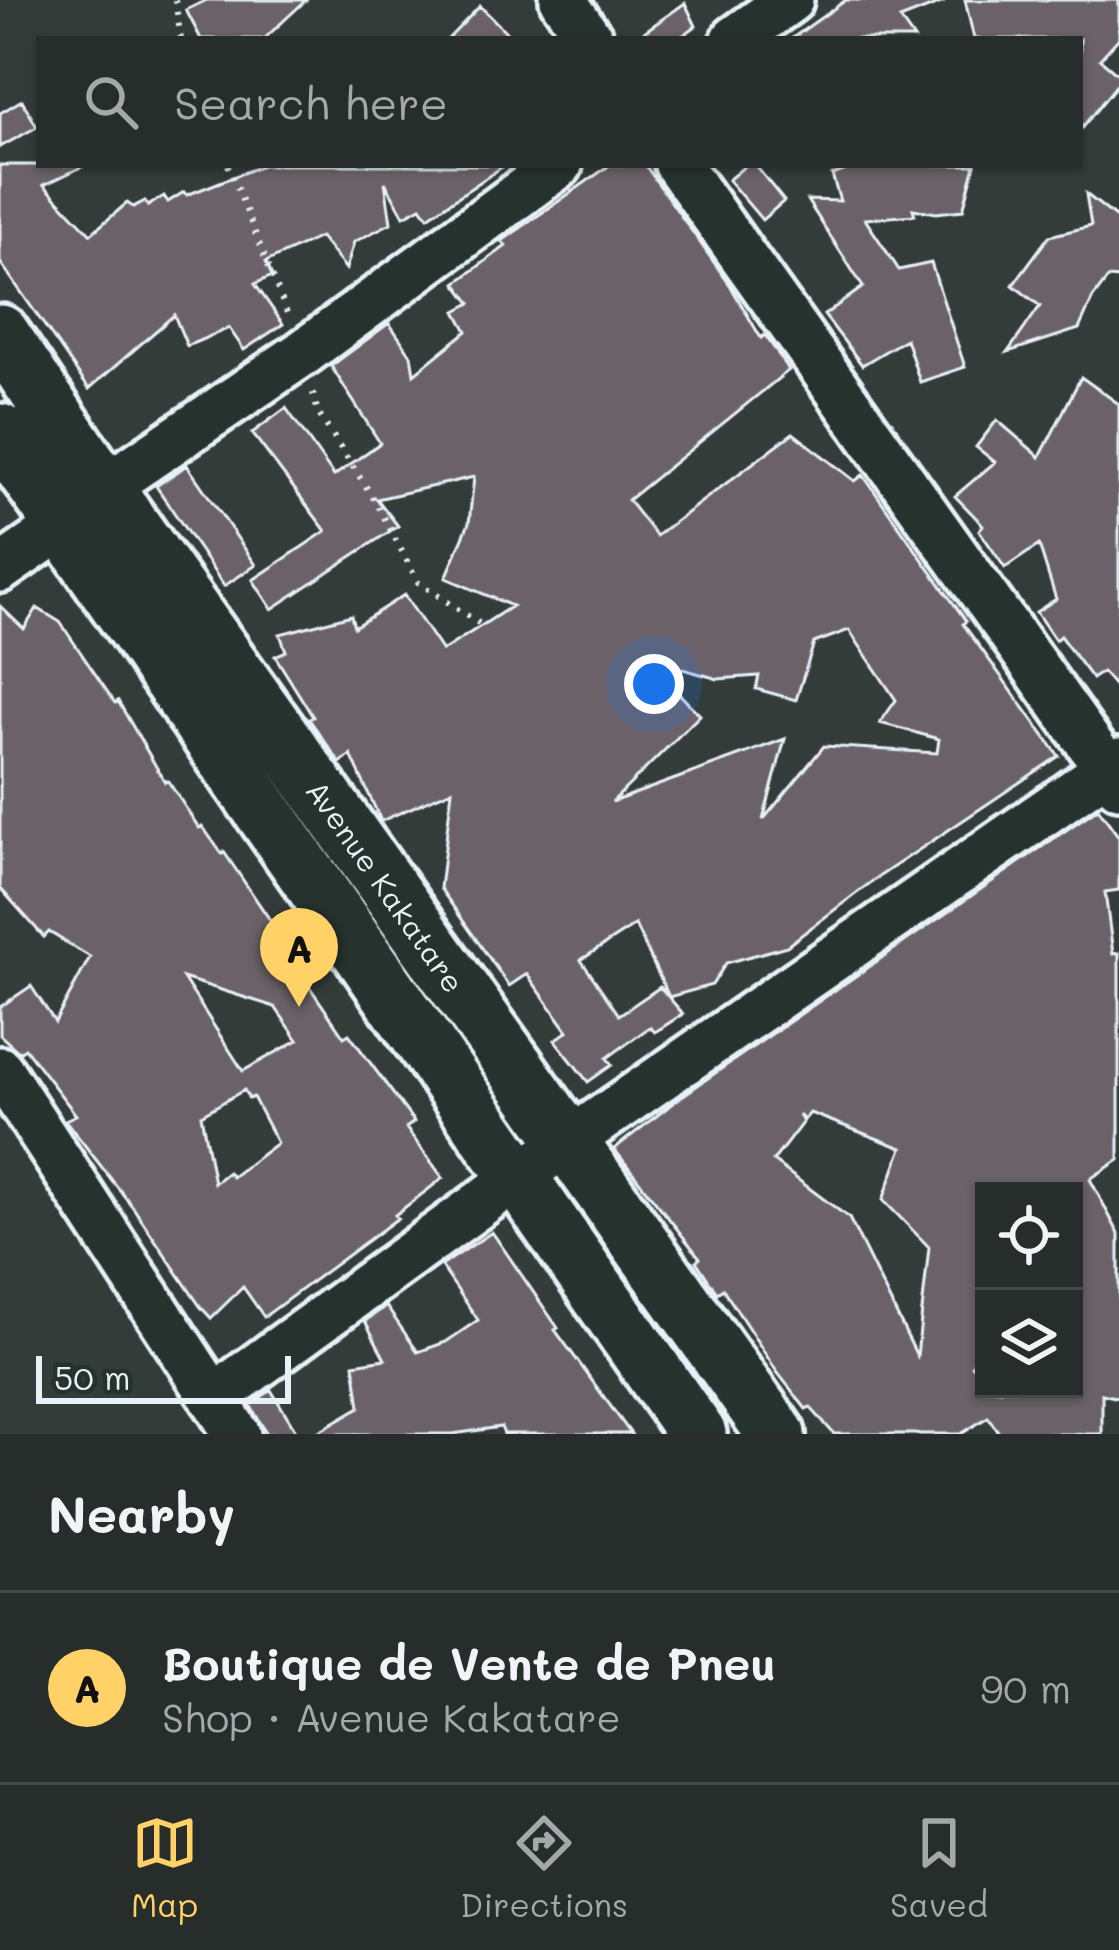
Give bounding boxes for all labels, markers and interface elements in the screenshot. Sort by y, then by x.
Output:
search box [36,36,1083,168]
icon: search [78,69,144,135]
text: Search here [174,73,448,131]
your location [624,654,684,714]
street label: Avenue Kakatare [299,773,473,999]
pin: A [260,908,338,1007]
map controls [975,1182,1083,1398]
button: locate [975,1182,1083,1290]
button: layers [975,1290,1083,1398]
scale bar [36,1350,291,1403]
text: 50 m [54,1355,130,1398]
text: Nearby [48,1479,235,1546]
text: Boutique de Vente de Pneu [162,1633,776,1691]
text: A [73,1662,101,1713]
text: 90 m [980,1662,1071,1713]
text: Shop · Avenue Kakatare [162,1691,621,1742]
tab: Map [131,1810,198,1925]
tab: Directions [460,1810,628,1925]
tab: Saved [890,1810,988,1925]

